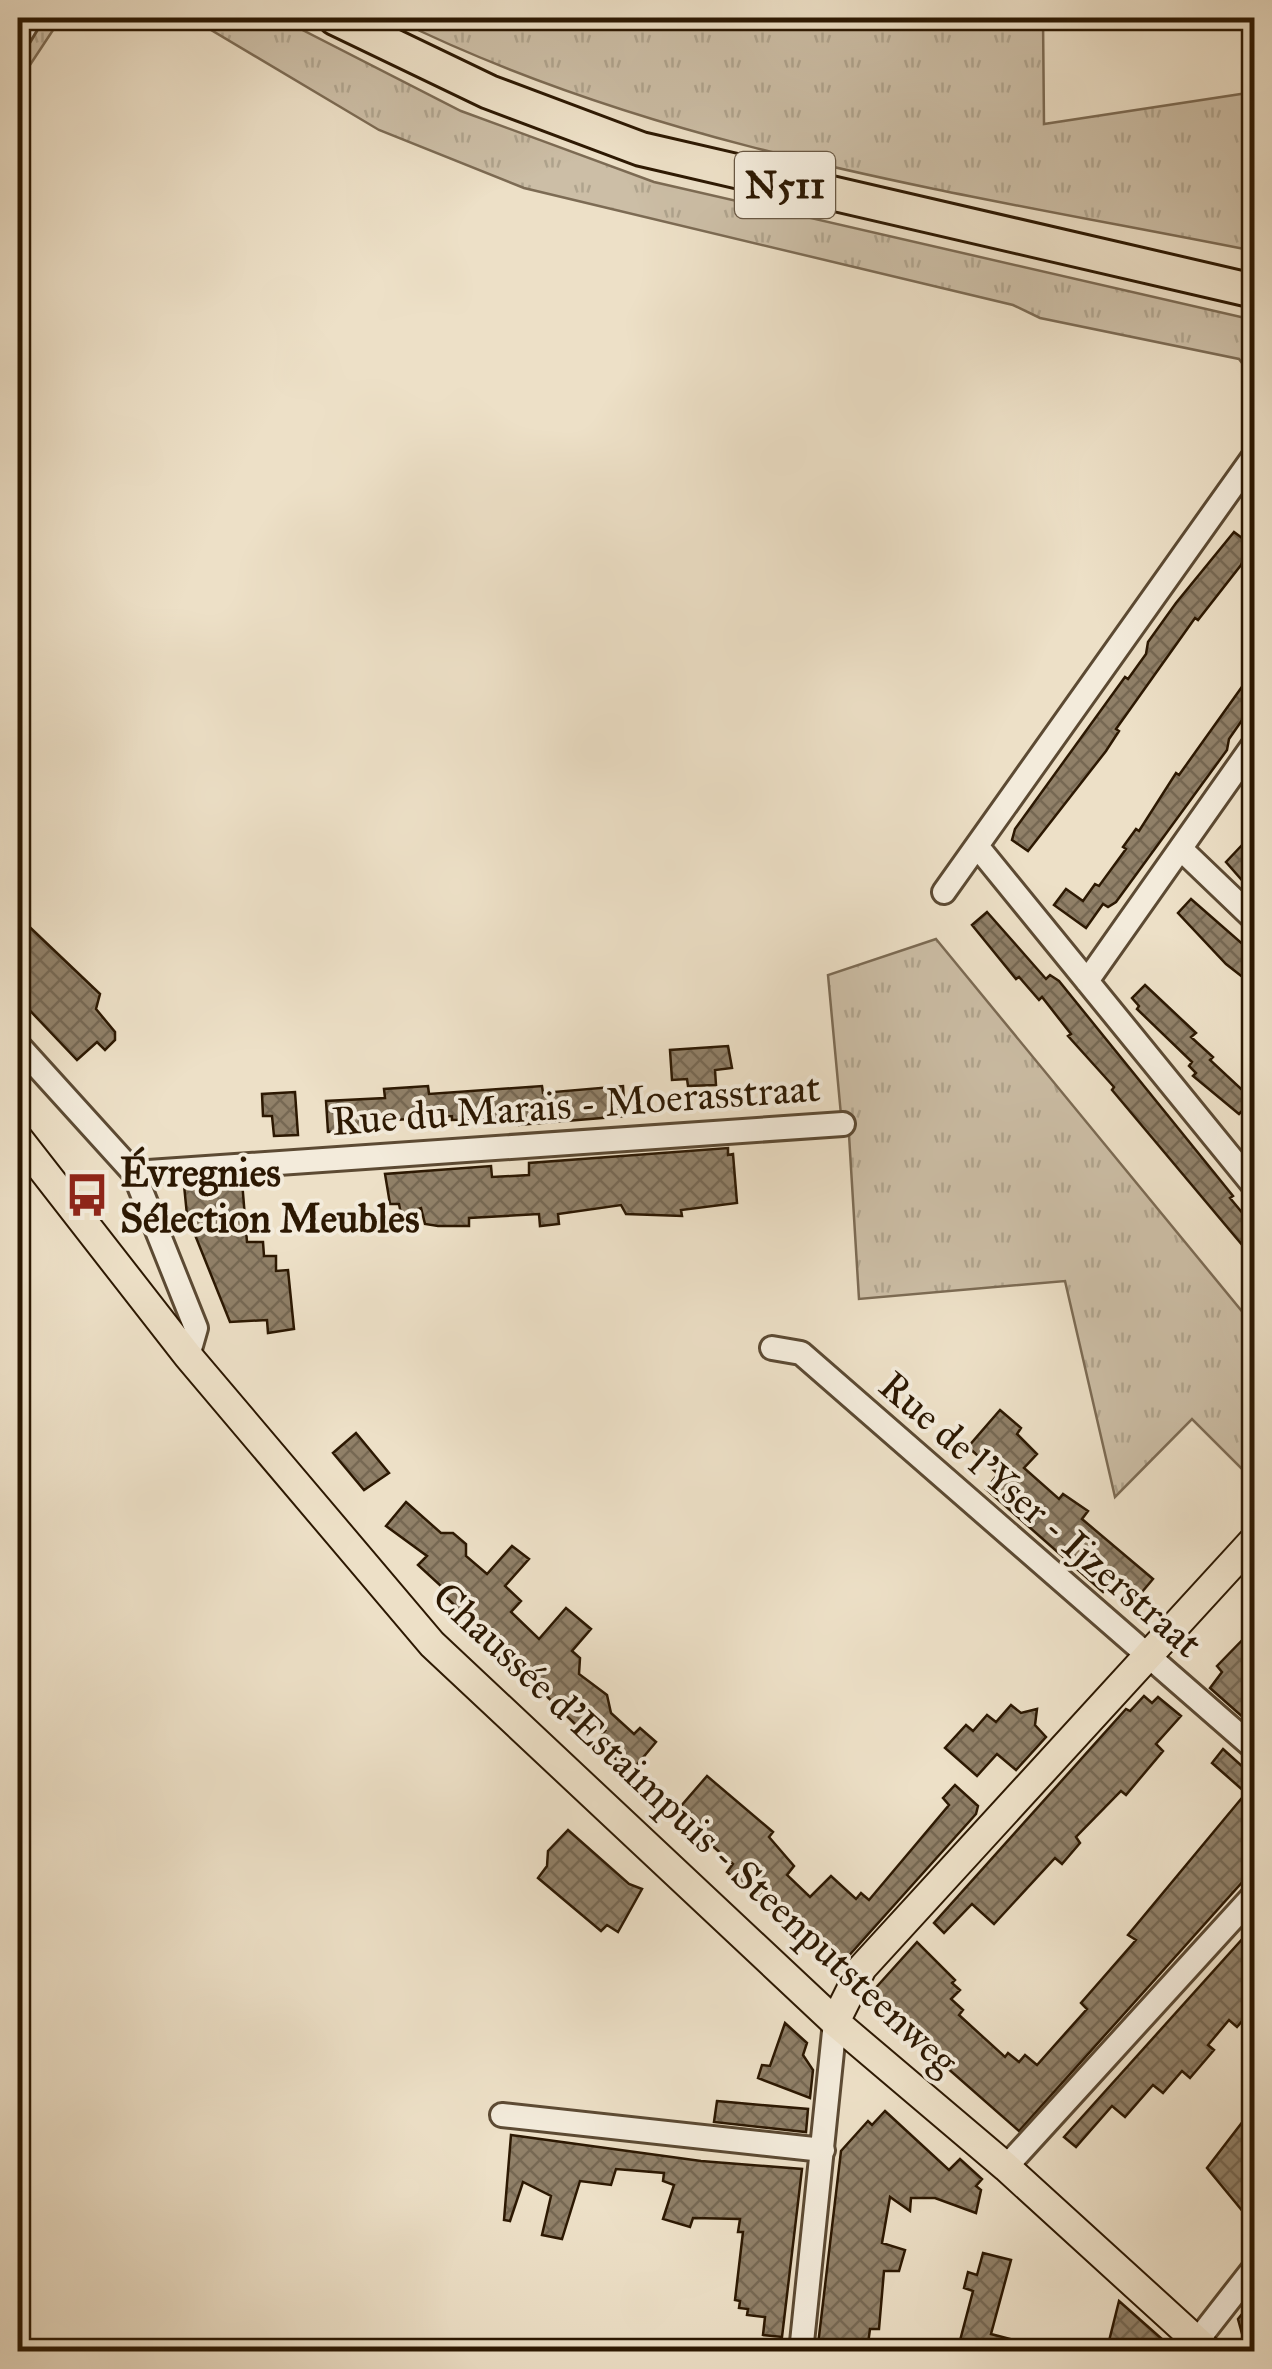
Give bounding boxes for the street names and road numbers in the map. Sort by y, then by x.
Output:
road number: N511 [735,152,835,218]
street label: Rue du Marais - Moerasstraat [330,1063,822,1146]
street label: Rue de l'Yser - Ijzerstraat [869,1361,1212,1668]
street label: Chaussée d'Estaimpuis - Steenputsteenweg [423,1572,969,2085]

